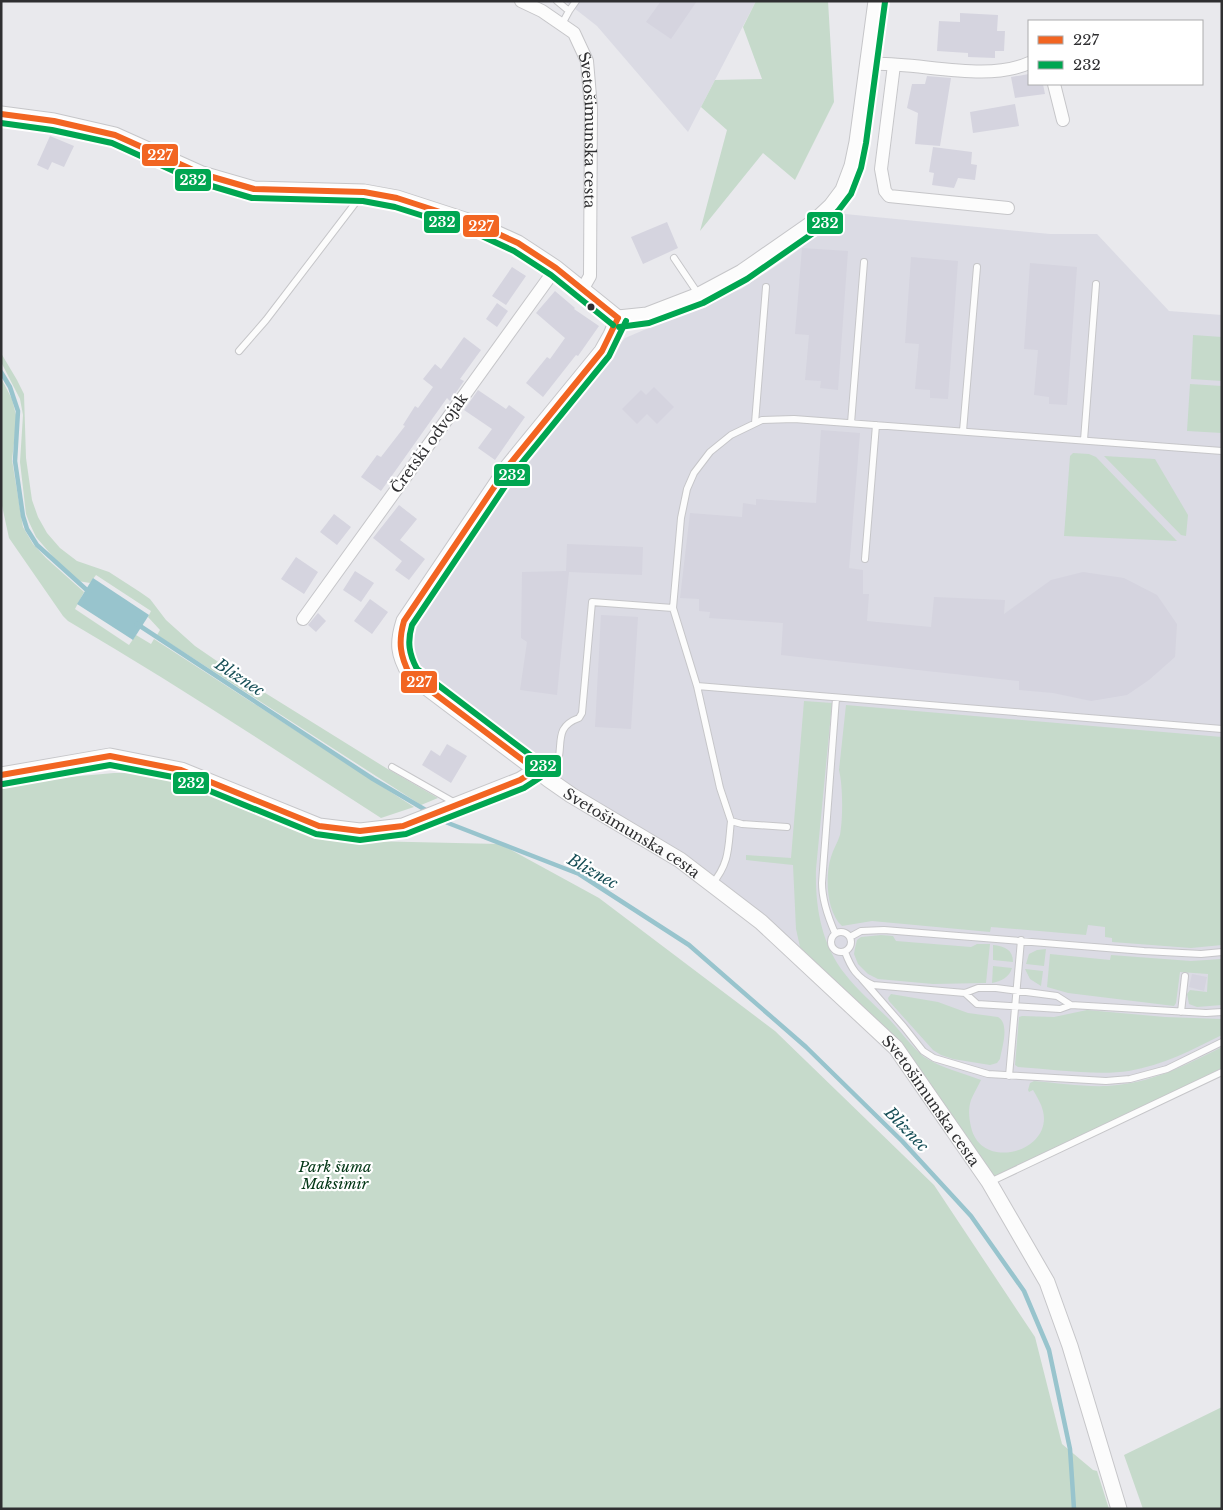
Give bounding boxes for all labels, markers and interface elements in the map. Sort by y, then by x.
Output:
legend [1028,20,1203,85]
text: 227 [1073,30,1099,49]
street label: Svetošimunska cesta [574,49,601,209]
text: 232 [1073,55,1101,74]
line badge: 227 [141,143,179,167]
text: 227 [147,146,174,164]
line badge: 232 [174,168,212,192]
text: 232 [179,171,207,189]
line badge: 232 [423,210,461,234]
line badge: 232 [806,211,844,235]
text: 232 [428,213,456,231]
line badge: 227 [462,214,500,238]
text: 232 [811,214,839,232]
text: 227 [468,217,495,235]
unlabelled marker [586,302,596,312]
street label: Čretski odvojak [386,389,472,497]
line badge: 232 [493,463,531,487]
text: 232 [498,466,526,484]
water label: Bliznec [211,653,268,700]
line badge: 227 [400,670,438,694]
text: 227 [406,673,433,691]
line badge: 232 [524,754,562,778]
text: 232 [529,757,557,775]
line badge: 232 [172,771,210,795]
text: 232 [177,774,205,792]
street label: Svetošimunska cesta [560,783,705,882]
water label: Bliznec [563,848,622,893]
street label: Svetošimunska cesta [878,1031,985,1170]
water label: Bliznec [880,1102,933,1156]
park label: Park šuma Maksimir [297,1157,372,1193]

